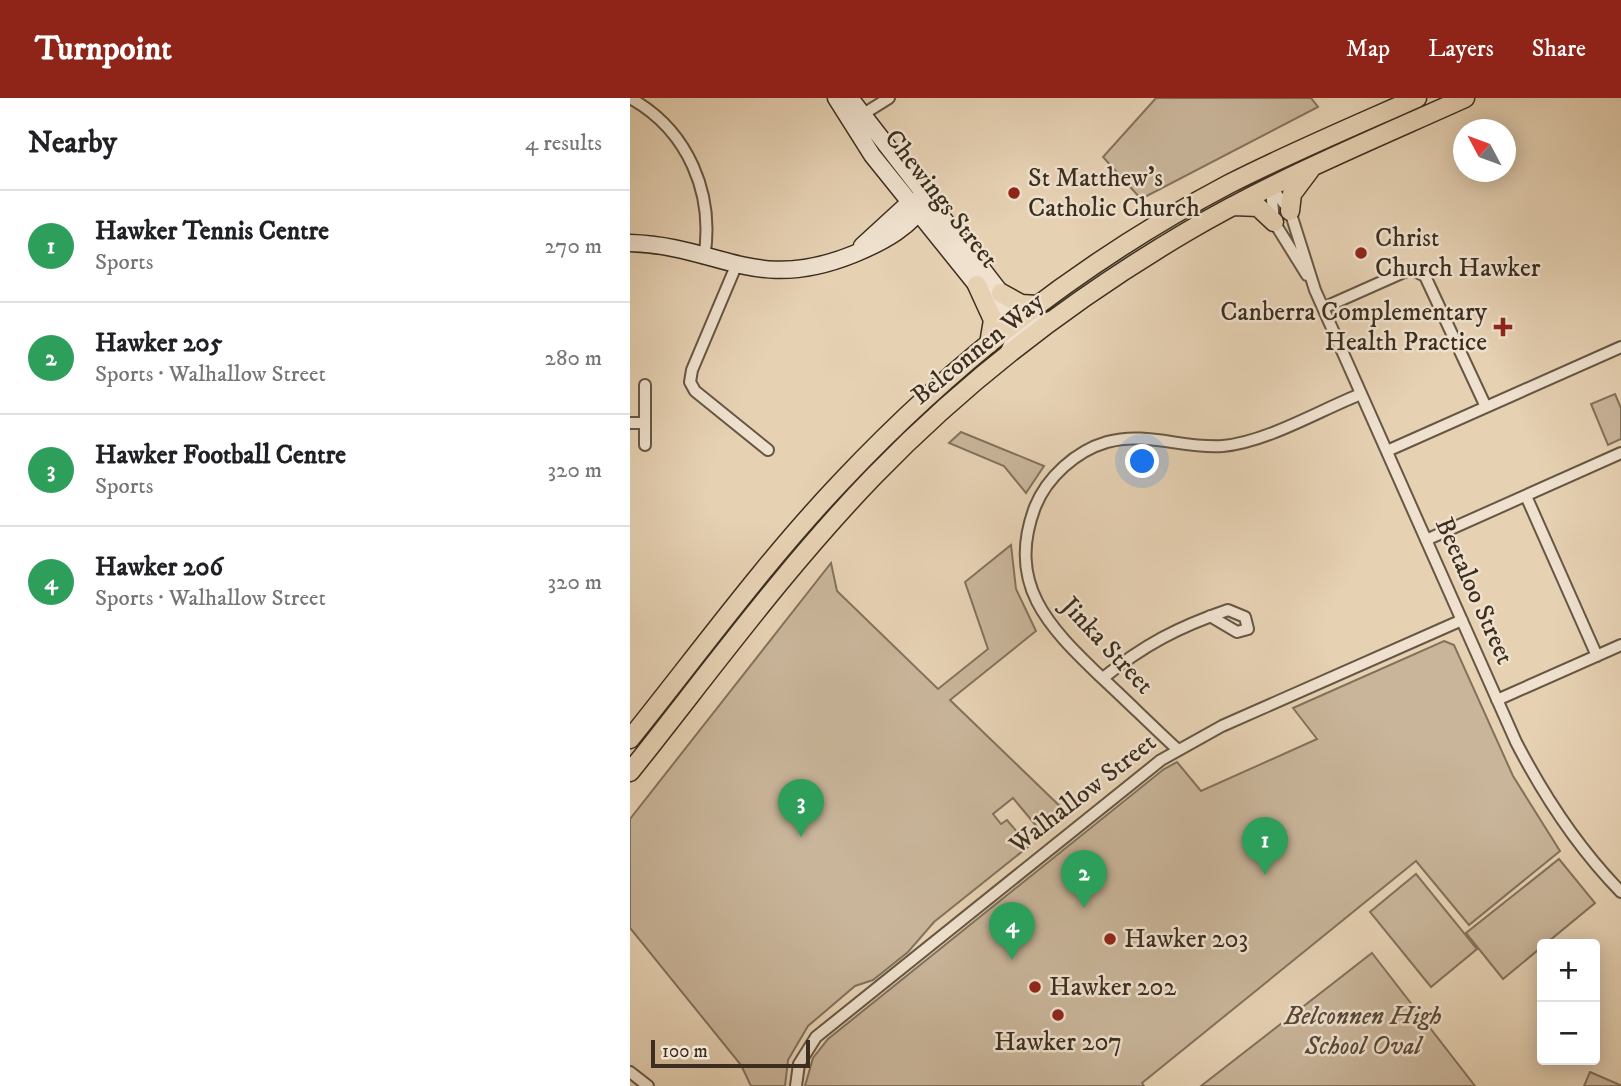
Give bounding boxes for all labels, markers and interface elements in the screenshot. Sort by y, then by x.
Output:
text: Turnpoint [35,29,172,70]
text: Map [1346,34,1390,64]
text: Layers [1428,34,1494,64]
text: Share [1532,34,1586,64]
north arrow [1453,119,1516,182]
street label: Chewings Street [877,123,1005,275]
text: Nearby [28,125,117,162]
text: 4 results [525,129,602,158]
place label: St Matthew's Catholic Church [1028,162,1200,225]
marker: St Matthew's Catholic Church [1006,185,1022,201]
text: Hawker Tennis Centre [95,215,329,248]
place label: Christ Church Hawker [1375,222,1541,285]
text: 1 [47,232,55,261]
text: 270 m [545,232,602,261]
marker: Christ Church Hawker [1353,245,1369,261]
text: Sports [95,248,153,277]
street label: Belconnen Way [905,285,1052,413]
place label: Canberra Complementary Health Practice [1220,296,1488,359]
marker: Canberra Complementary Health Practice [1493,317,1513,337]
text: Hawker 205 [95,327,222,360]
text: 2 [45,344,57,373]
text: 280 m [545,344,602,373]
text: Sports · Walhallow Street [95,360,326,389]
text: Hawker Football Centre [95,439,346,472]
your location [1125,444,1159,478]
text: 3 [47,456,55,485]
text: 320 m [548,456,602,485]
text: Sports [95,472,153,501]
street label: Beetaloo Street [1427,512,1521,670]
text: Hawker 206 [95,551,223,584]
text: 4 [44,568,58,597]
text: 320 m [548,568,602,597]
text: Sports · Walhallow Street [95,584,326,613]
street label: Jinka Street [1052,589,1160,702]
street label: Walhallow Street [1002,726,1163,862]
pin: 3 [778,779,824,837]
pin: 1 [1242,817,1288,875]
pin: 2 [1061,850,1107,908]
pin: 4 [989,902,1035,960]
place label: Hawker 203 [1124,923,1248,956]
marker: Hawker 203 [1102,931,1118,947]
map controls [1537,939,1600,1065]
button: + [1537,939,1600,1002]
place label: Hawker 202 [1049,971,1176,1004]
marker: Hawker 202 [1027,979,1043,995]
park label: Belconnen High School Oval [1283,1000,1442,1063]
button: − [1537,1002,1600,1065]
marker: Hawker 207 [1050,1007,1066,1023]
place label: Hawker 207 [994,1026,1122,1059]
scale bar [651,1037,810,1069]
text: 100 m [662,1040,708,1063]

